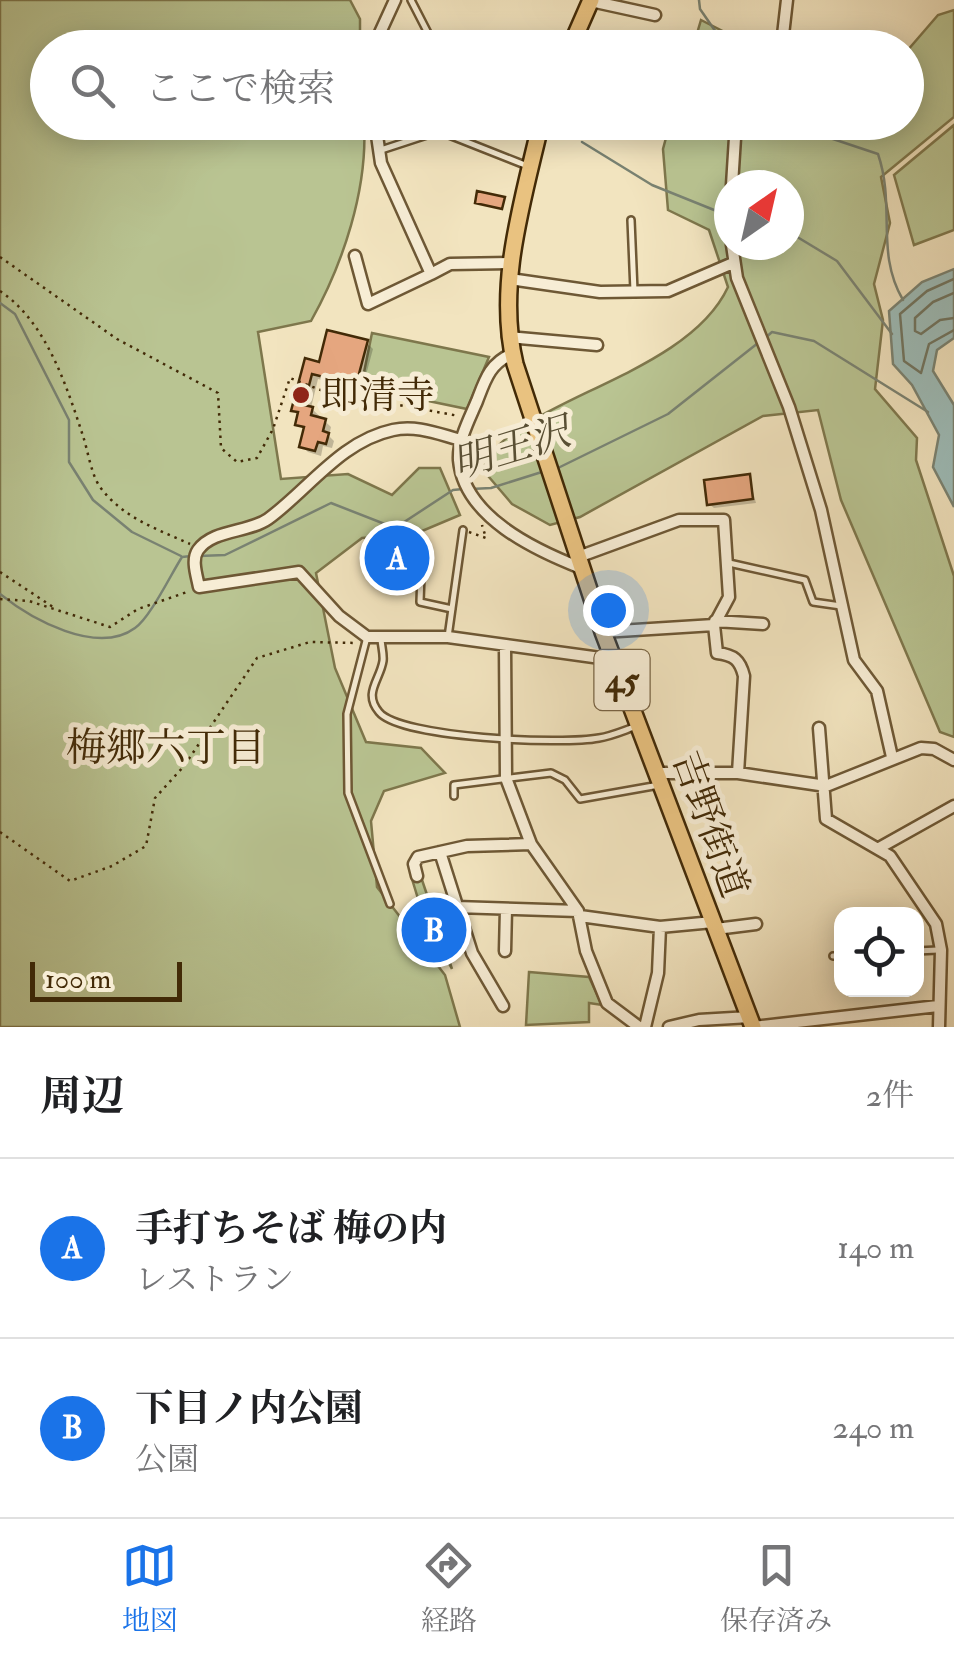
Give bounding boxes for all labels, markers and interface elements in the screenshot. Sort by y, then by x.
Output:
search box [30,30,924,140]
icon: search [65,58,120,113]
text: ここで検索 [145,65,335,113]
north arrow [714,170,804,260]
place label: 即清寺 [321,372,435,420]
marker: 即清寺 [290,384,312,406]
water label: 明王沢 [447,405,581,490]
pin: A [364,520,430,596]
your location [583,585,634,636]
road number: 45 [594,650,650,710]
district label: 梅郷六丁目 [66,723,266,774]
street label: 吉野街道 [662,745,759,904]
pin: B [402,892,466,968]
map controls [834,907,924,997]
button: locate [834,907,924,997]
scale bar [30,957,182,1001]
text: 100 m [45,962,111,997]
text: 周辺 [40,1071,124,1123]
text: 2件 [866,1076,914,1116]
text: 手打ちそば 梅の内 [135,1205,447,1253]
text: A [62,1228,83,1268]
text: 140 m [837,1228,914,1268]
text: レストラン [135,1260,294,1300]
text: 下目ノ内公園 [135,1385,363,1433]
text: B [62,1408,83,1448]
text: 240 m [833,1408,914,1448]
text: 公園 [135,1440,199,1480]
tab: 地図 [122,1538,178,1639]
tab: 経路 [421,1538,477,1639]
tab: 保存済み [720,1538,832,1639]

